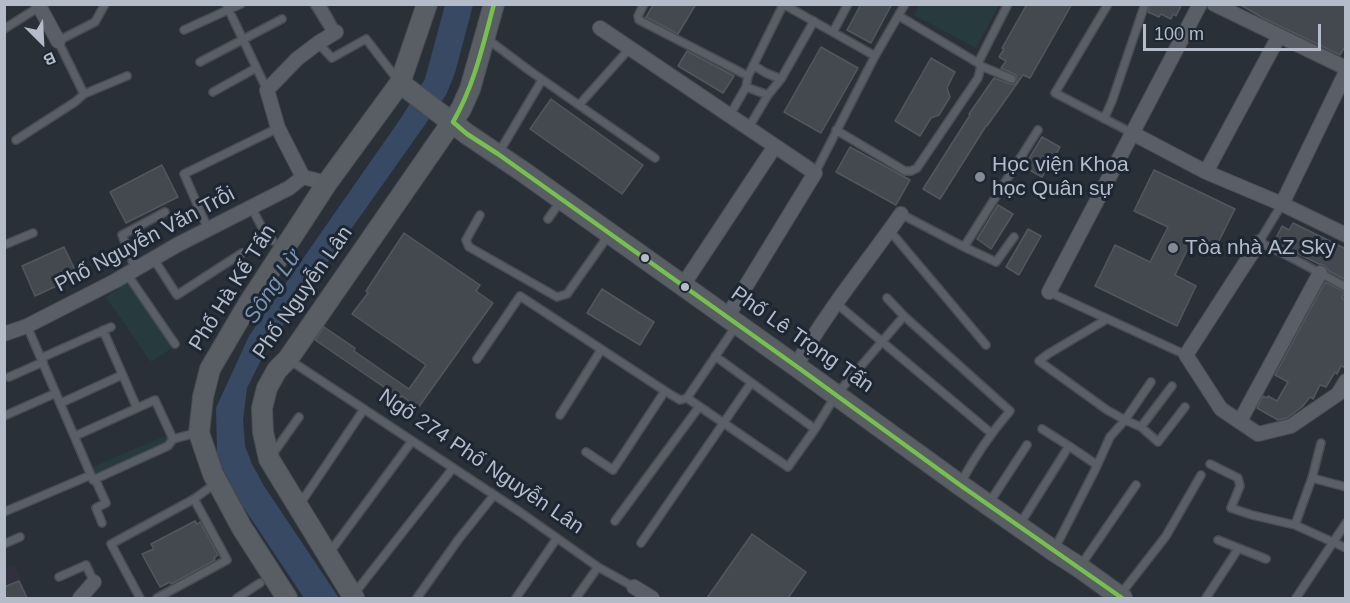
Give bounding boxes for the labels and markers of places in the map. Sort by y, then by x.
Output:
place label: Học viện Khoa học Quân sự [992,152,1129,202]
marker: Học viện Khoa học Quân sự [973,170,987,184]
place label: Tòa nhà AZ Sky [1185,235,1336,261]
marker: Tòa nhà AZ Sky [1166,241,1180,255]
unlabelled marker [639,252,651,264]
unlabelled marker [679,281,691,293]

